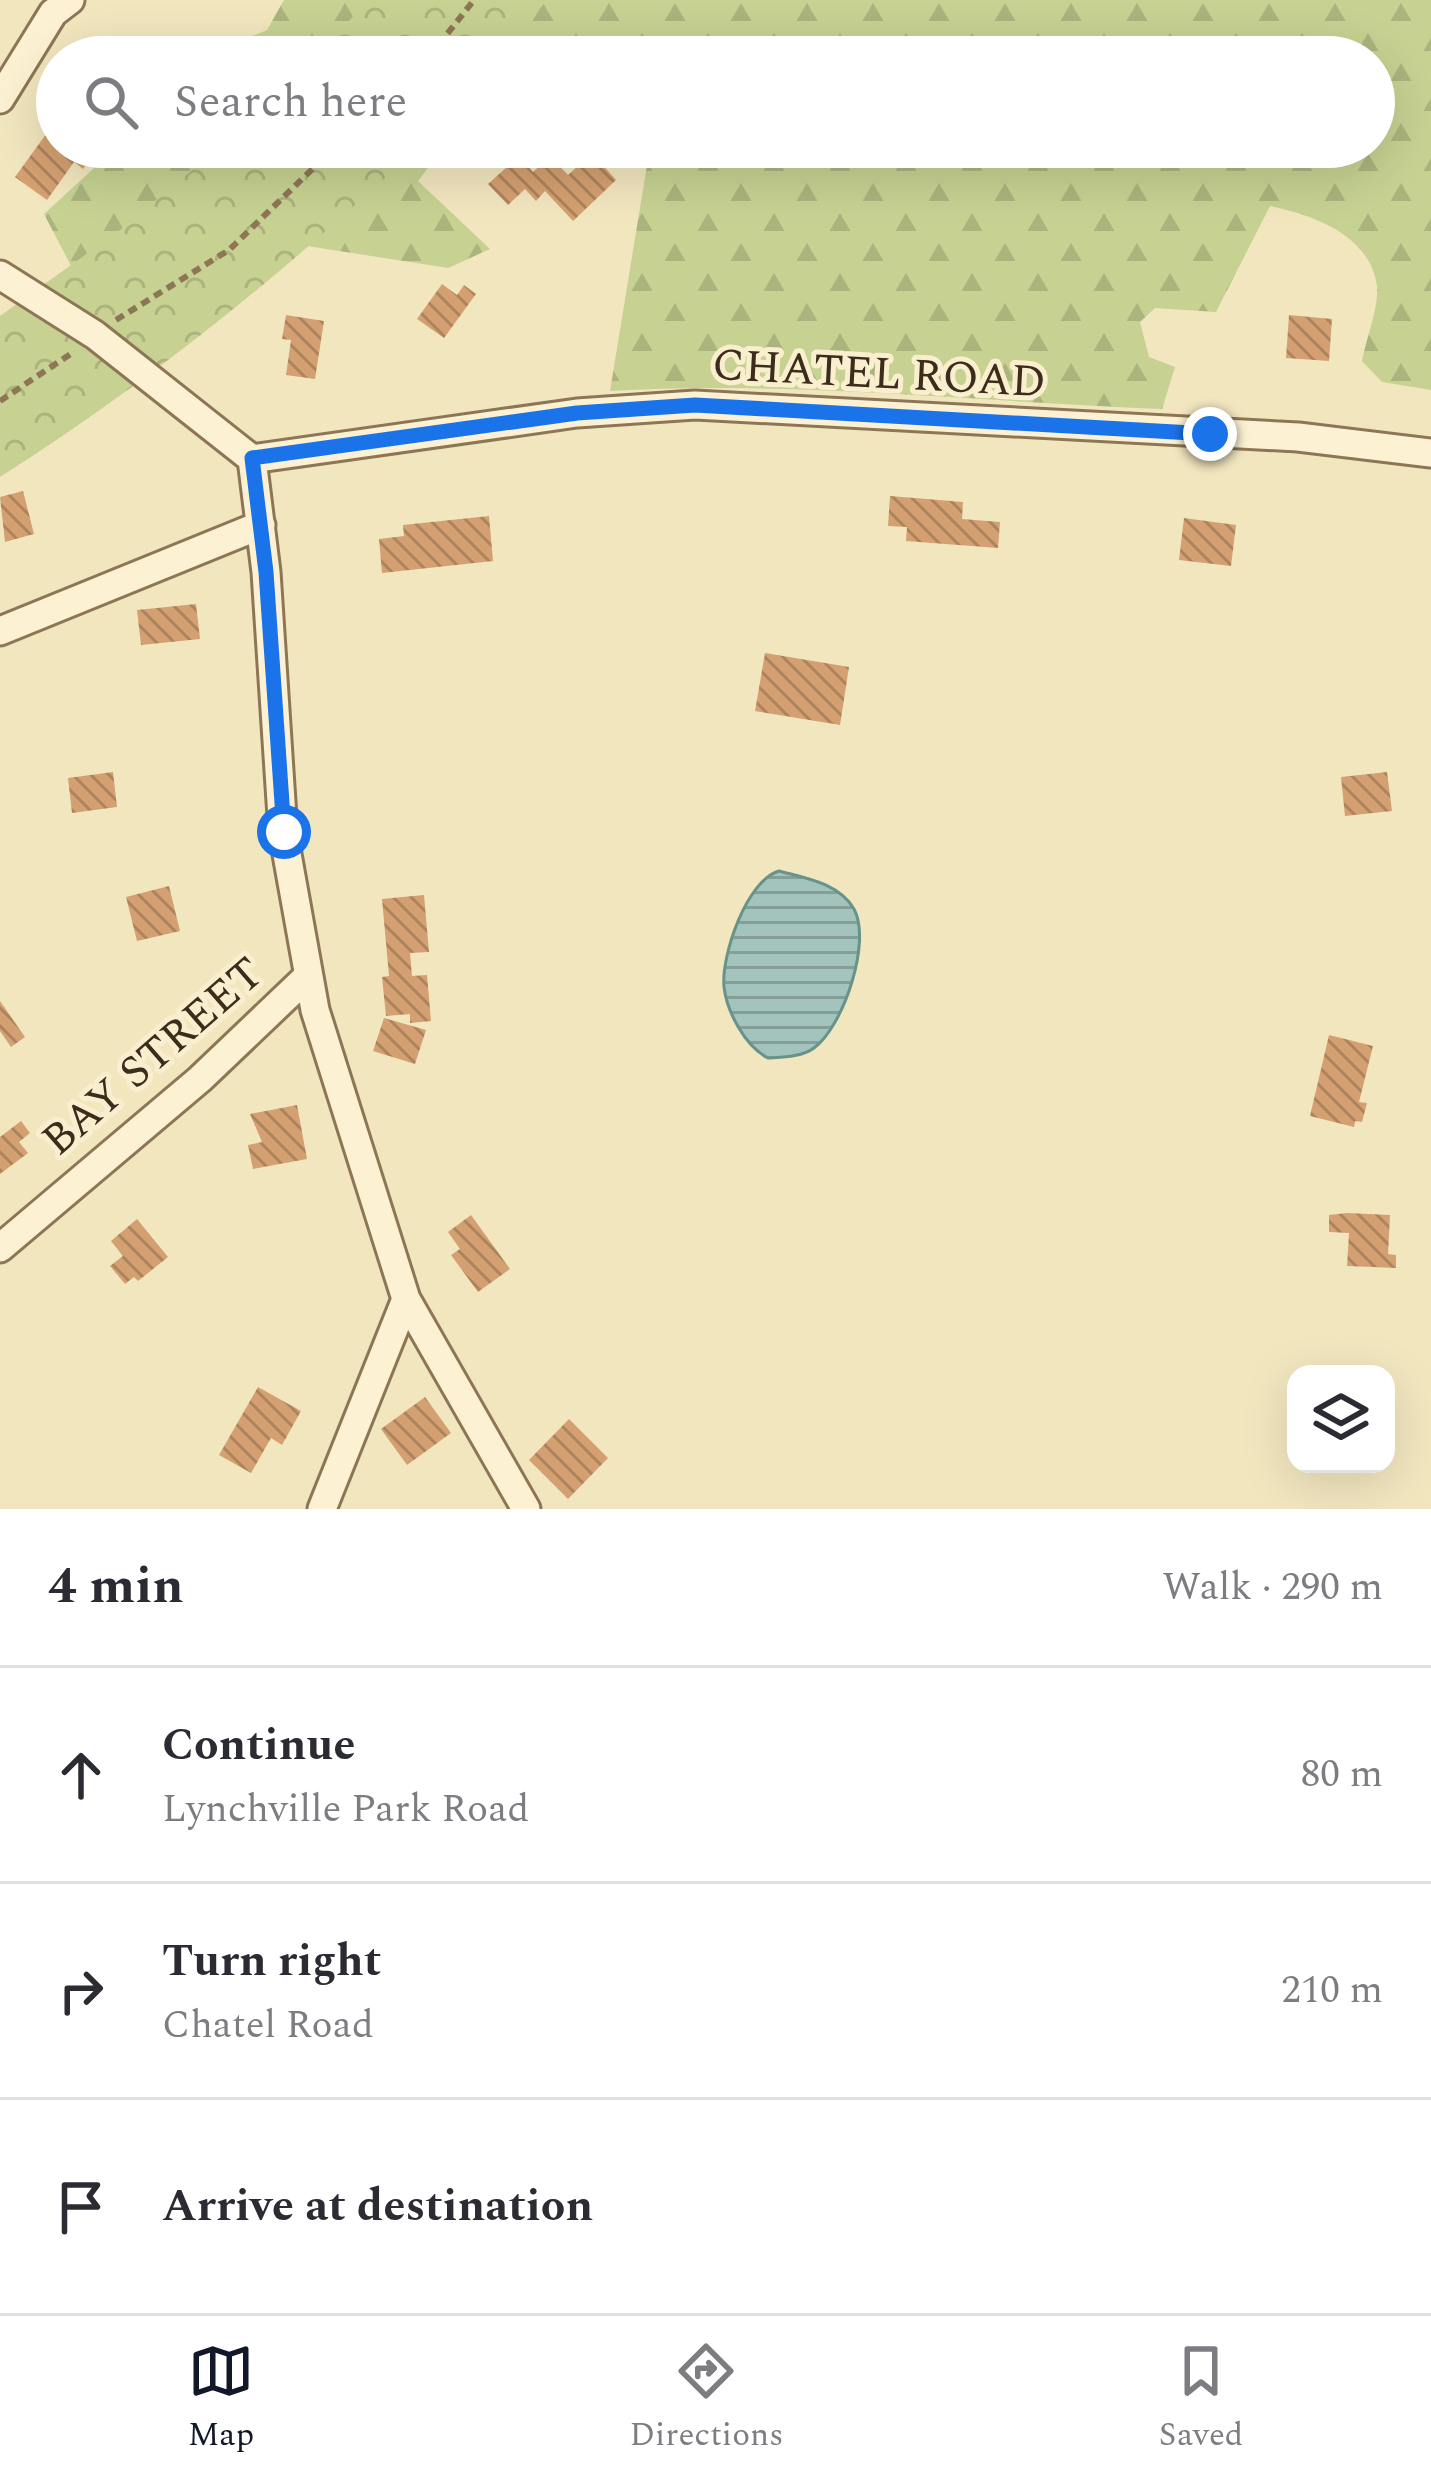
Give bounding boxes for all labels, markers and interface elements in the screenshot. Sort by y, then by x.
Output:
search box [36,36,1395,168]
text: Search here [174,68,407,137]
icon: search [78,69,144,135]
street label: CHATEL ROAD [710,331,1048,417]
route end [1183,407,1237,461]
route start [257,805,311,859]
street label: BAY STREET [26,941,280,1173]
map controls [1287,1365,1395,1473]
button: layers [1287,1365,1395,1473]
text: 4 min [48,1548,184,1626]
text: Walk · 290 m [1162,1558,1383,1617]
text: Continue [162,1711,355,1780]
icon: ahead [48,1742,114,1808]
text: 80 m [1301,1745,1383,1804]
text: Lynchville Park Road [162,1780,529,1839]
text: Turn right [162,1927,381,1996]
icon: right [48,1958,114,2024]
text: 210 m [1281,1961,1383,2020]
text: Chatel Road [162,1996,374,2055]
text: Arrive at destination [162,2172,593,2241]
icon: arrive [48,2174,114,2240]
tab: Map [188,2338,254,2460]
tab: Directions [629,2338,783,2460]
tab: Saved [1159,2338,1243,2460]

